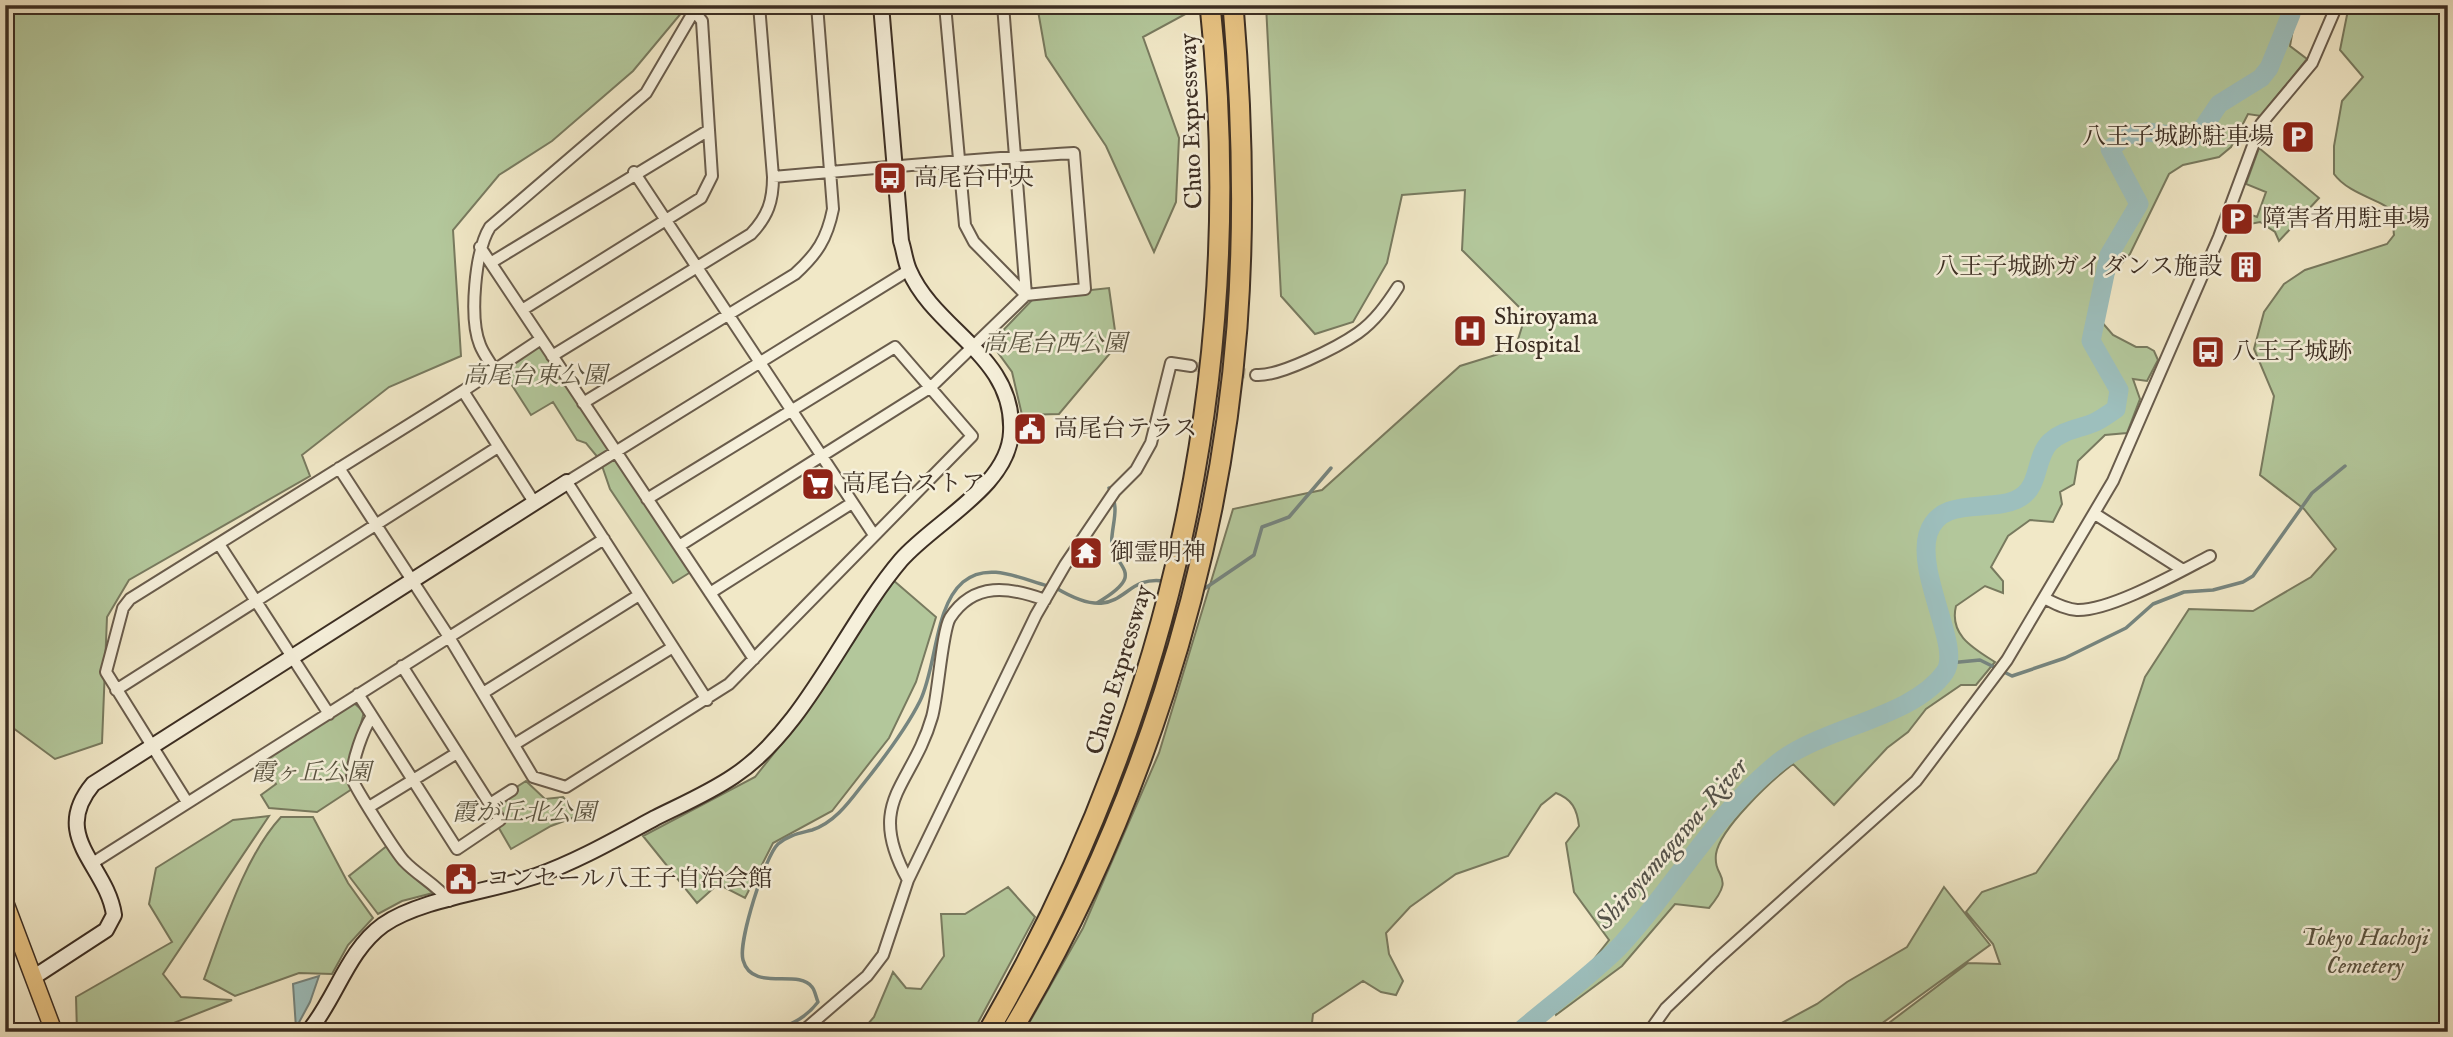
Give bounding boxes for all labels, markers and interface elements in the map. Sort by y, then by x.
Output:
street label: Chuo Expressway [1173,32,1211,209]
parking icon: 八王子城跡駐車場 [2279,118,2317,156]
place label: 八王子城跡駐車場 [2082,122,2274,153]
bus stop icon: 高尾台中央 [871,159,909,197]
place label: 高尾台中央 [914,163,1034,194]
parking icon: 障害者用駐車場 [2218,200,2256,238]
place label: 障害者用駐車場 [2262,204,2430,235]
building icon: 八王子城跡ガイダンス施設 [2227,248,2265,286]
place label: 八王子城跡ガイダンス施設 [1935,252,2222,283]
place label: Shiroyama Hospital [1494,302,1599,361]
hospital icon: Shiroyama Hospital [1451,312,1489,350]
park label: 高尾台西公園 [983,329,1131,360]
bus stop icon: 八王子城跡 [2189,333,2227,371]
place label: 八王子城跡 [2232,337,2352,368]
park label: 高尾台東公園 [463,361,611,392]
public building icon: 高尾台テラス [1011,410,1049,448]
place label: 高尾台テラス [1054,414,1197,445]
supermarket icon: 高尾台ストア [799,465,837,503]
place label: 高尾台ストア [842,469,985,500]
temple icon: 御霊明神 [1067,534,1105,572]
place label: 御霊明神 [1110,538,1206,569]
street label: Chuo Expressway [1079,581,1161,759]
water label: Shiroyamagawa-River [1588,750,1757,937]
park label: 霞ヶ丘公園 [251,758,375,789]
park label: 霞が丘北公園 [452,798,600,829]
public building icon: コンセール八王子自治会館 [442,860,480,898]
place label: コンセール八王子自治会館 [486,864,773,895]
park label: Tokyo Hachoji Cemetery [2301,923,2431,982]

